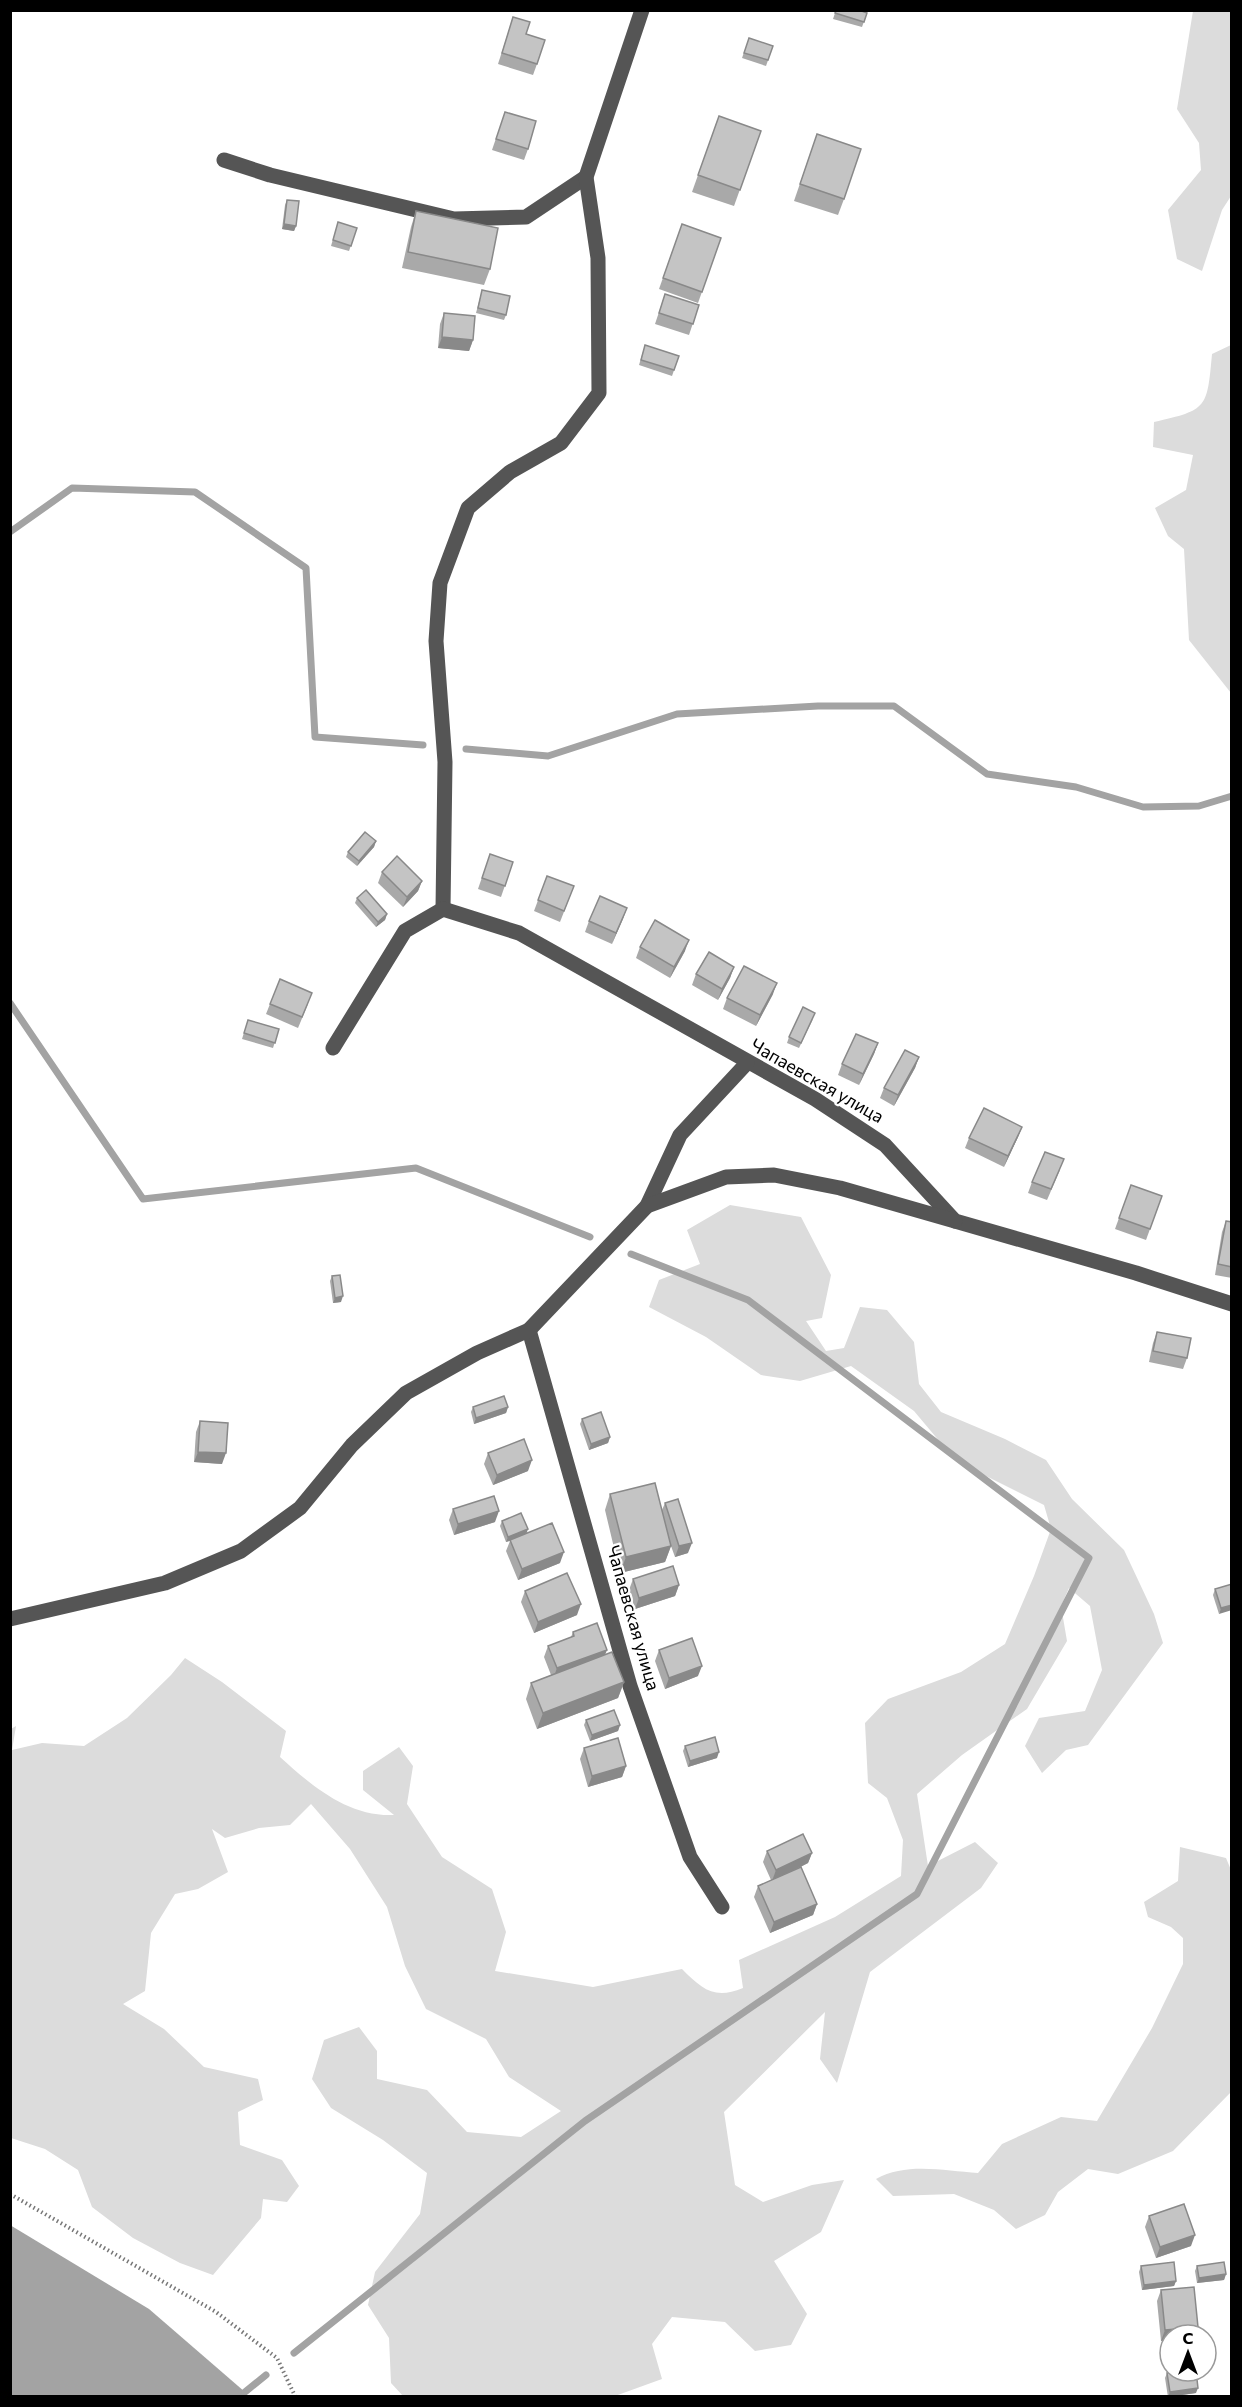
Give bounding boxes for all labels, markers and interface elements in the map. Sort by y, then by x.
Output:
street label: Чапаевская улица [747,1033,888,1127]
street label: Чапаевская улица [603,1543,665,1693]
north arrow [1158,2323,1218,2383]
text: С [1183,2328,1194,2347]

